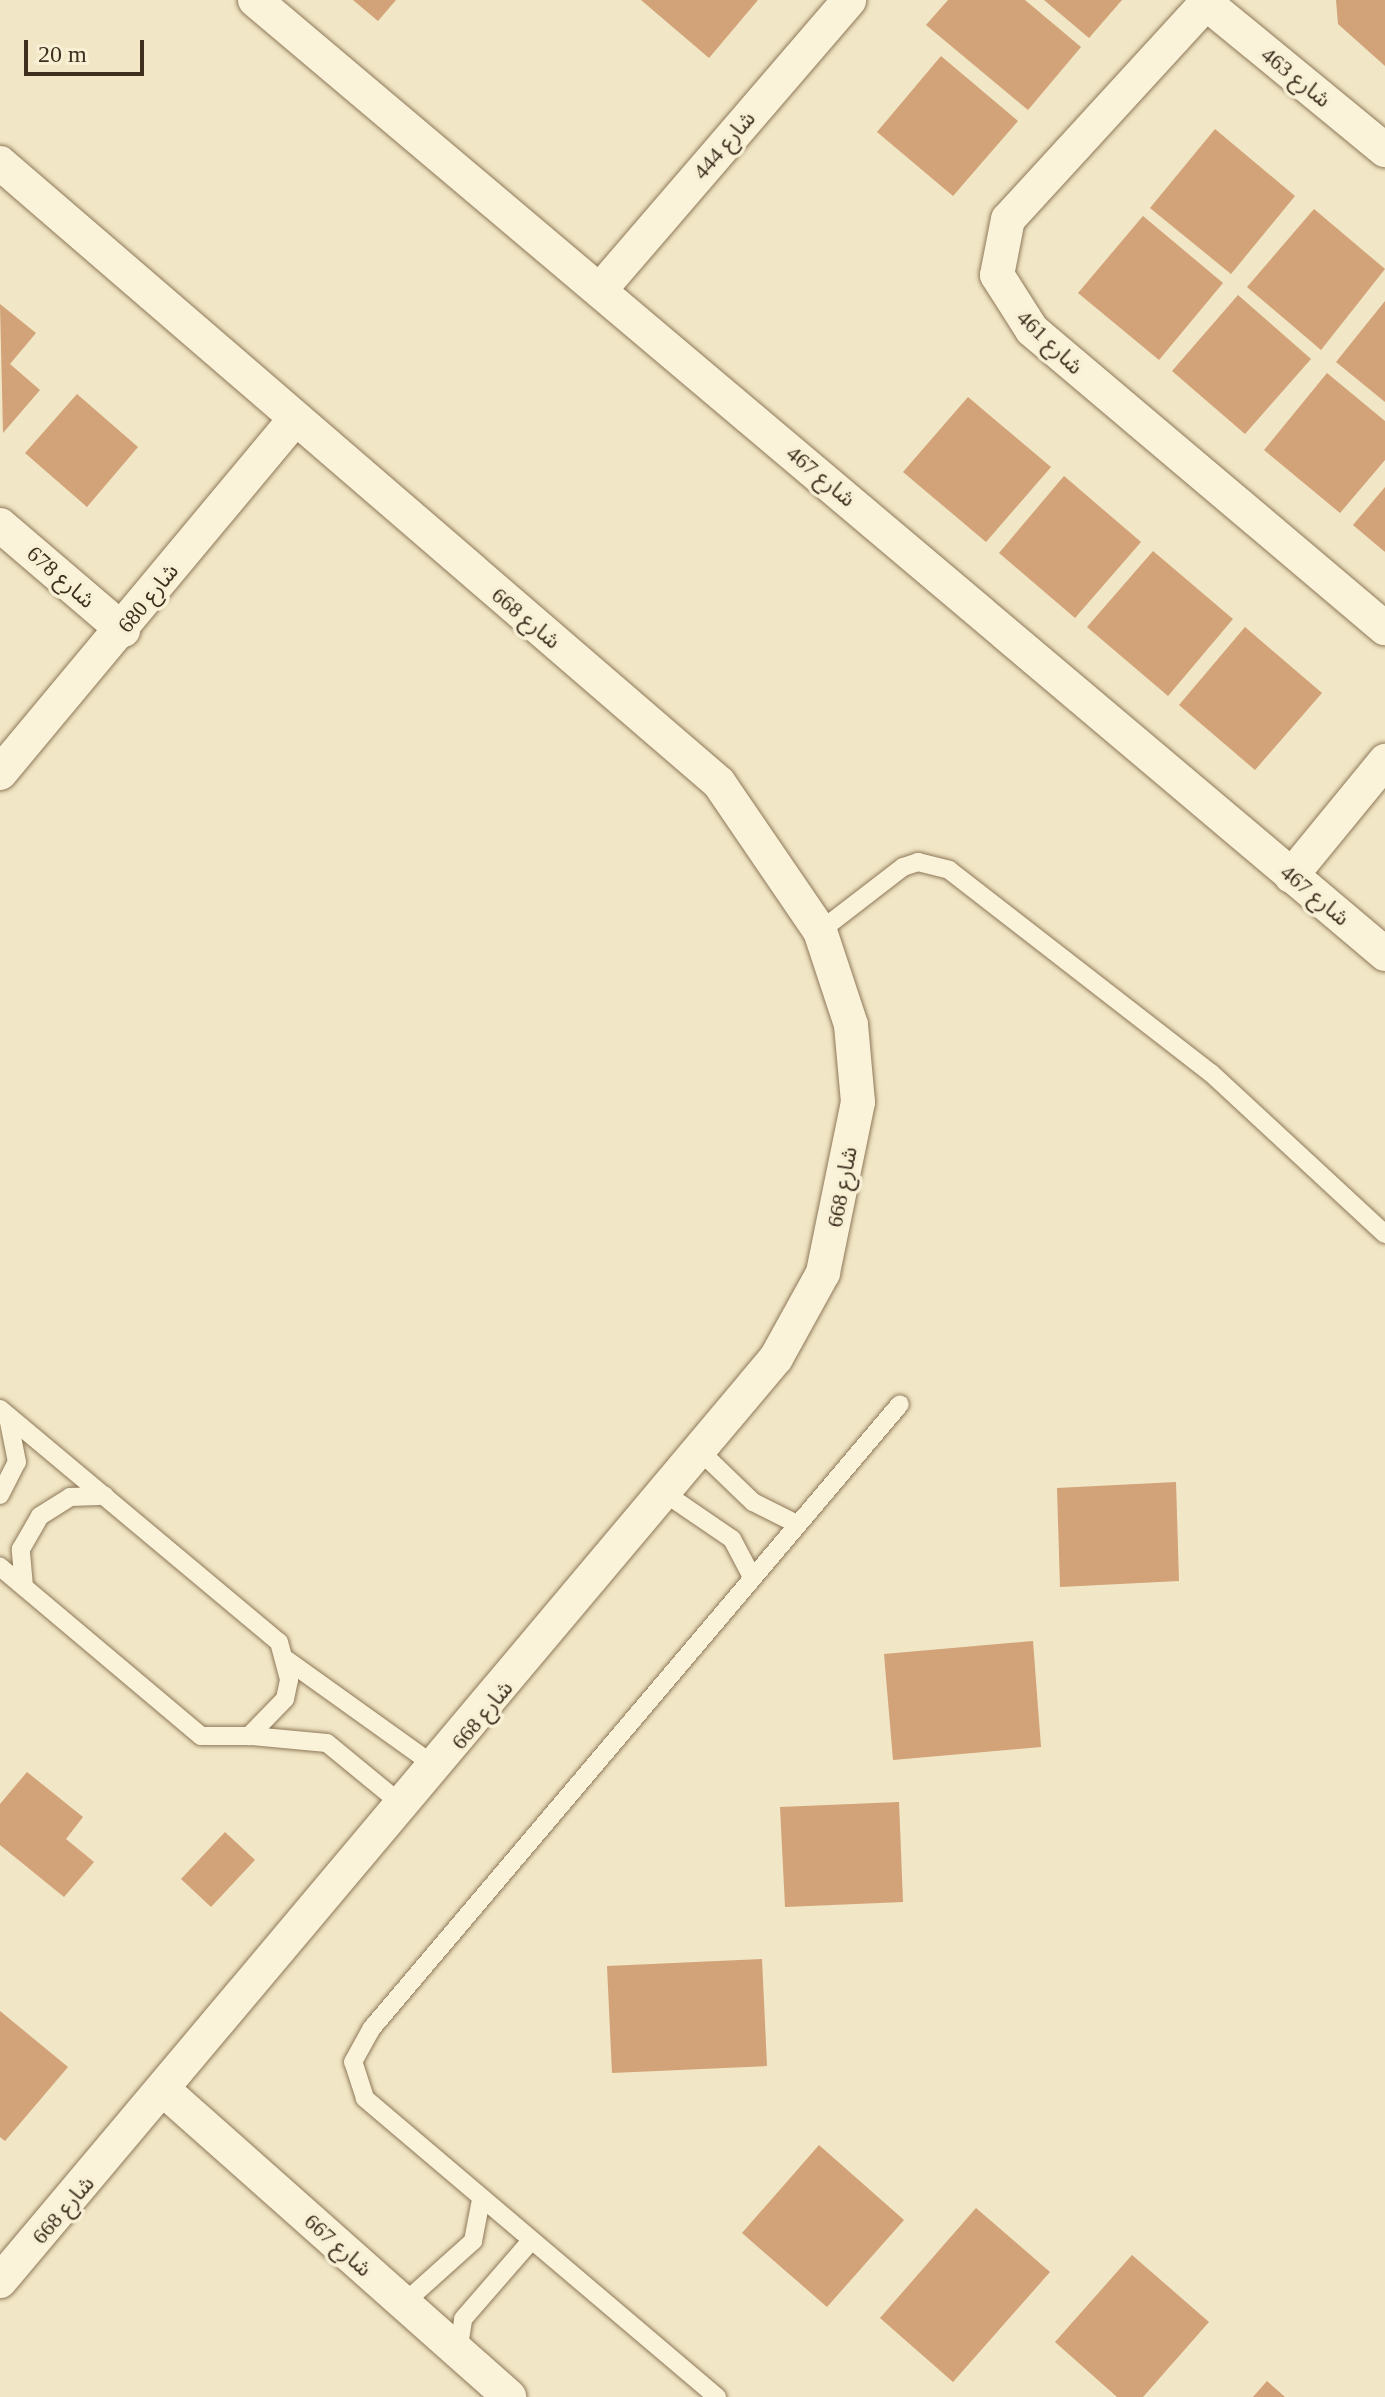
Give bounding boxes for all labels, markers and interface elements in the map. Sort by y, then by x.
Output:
scale bar [28,24,148,74]
text: 20 m [38,41,87,67]
street label: شارع 463 [1256,41,1336,113]
street label: شارع 444 [687,106,761,184]
street label: شارع 461 [1012,304,1088,380]
street label: شارع 467 [781,440,861,512]
street label: شارع 678 [22,540,100,614]
street label: شارع 680 [112,558,184,638]
street label: شارع 668 [486,582,566,654]
street label: شارع 467 [1275,859,1355,931]
street label: شارع 668 [821,1145,863,1229]
street label: شارع 668 [446,1675,518,1755]
street label: شارع 668 [26,2171,100,2249]
street label: شارع 667 [299,2208,377,2282]

